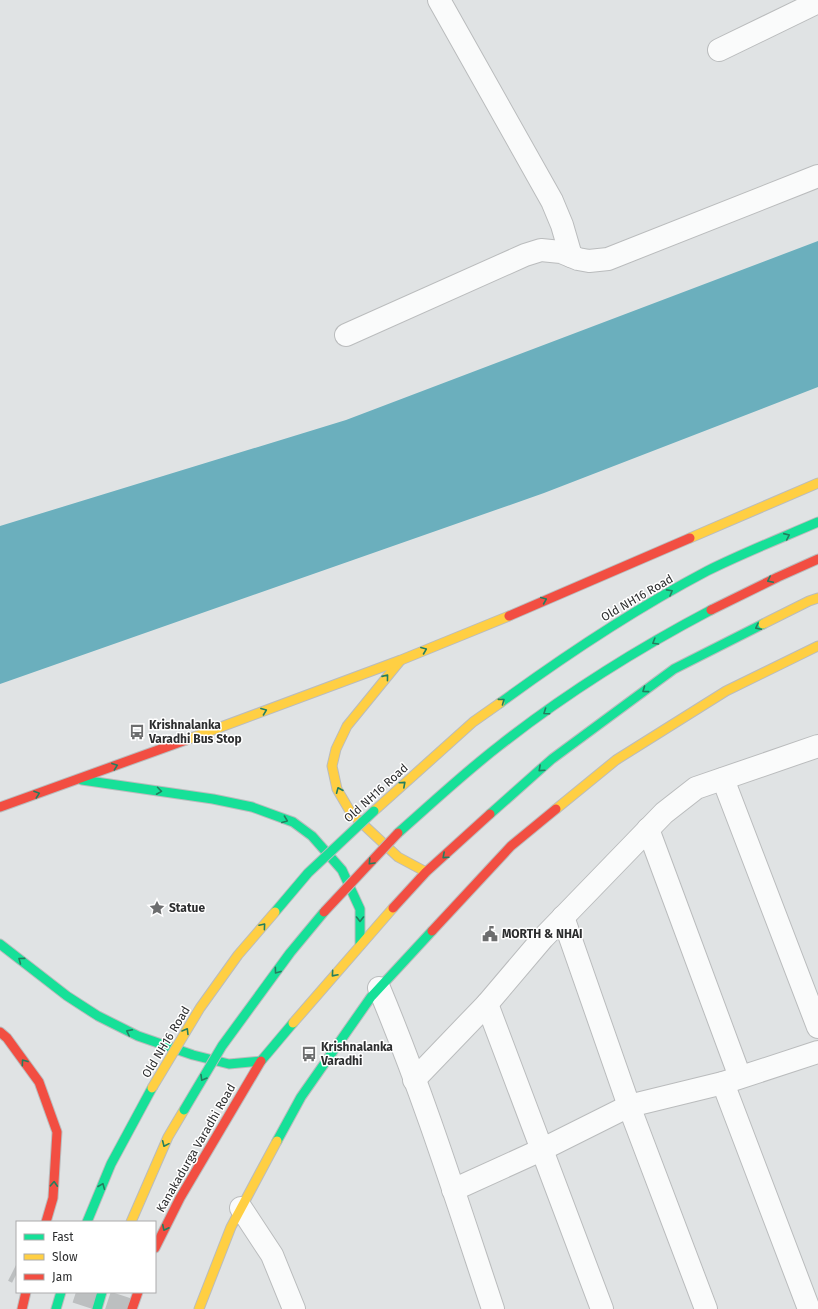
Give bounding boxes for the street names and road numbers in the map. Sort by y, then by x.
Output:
street label: Old NH16 Road [598,572,676,624]
street label: Old NH16 Road [341,761,411,825]
street label: Old NH16 Road [139,1004,193,1080]
street label: Kanakadurga Varadhi Road [153,1081,239,1215]

